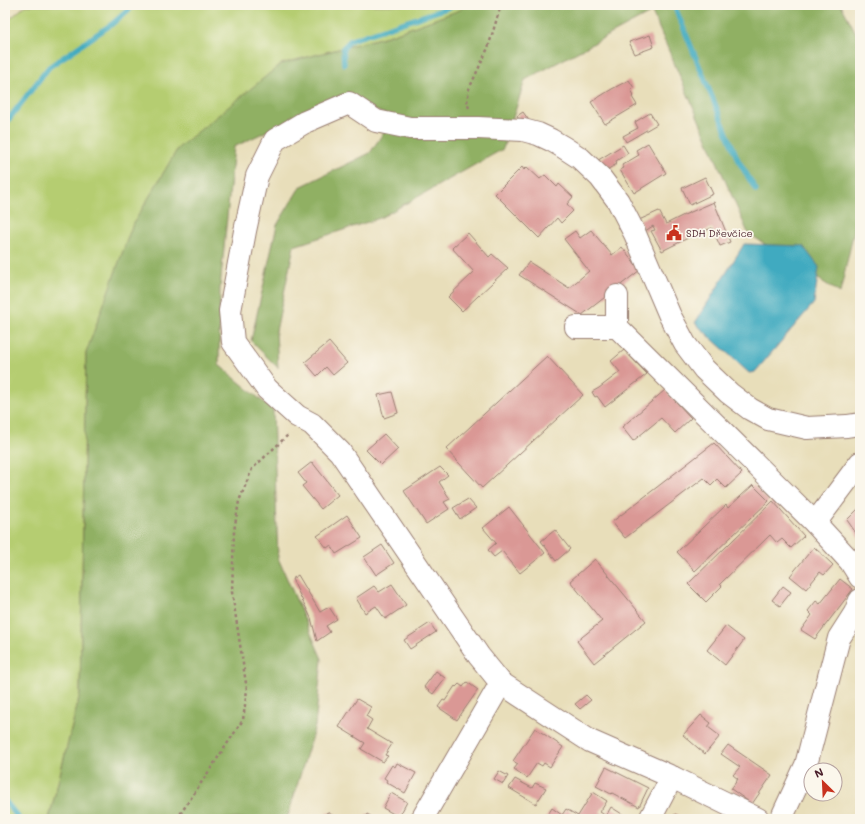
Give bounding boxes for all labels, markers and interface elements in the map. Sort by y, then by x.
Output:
public building icon: SDH Dřevčice [665,224,683,242]
place label: SDH Dřevčice [686,226,753,240]
north arrow [803,762,843,802]
text: N [812,764,826,781]

